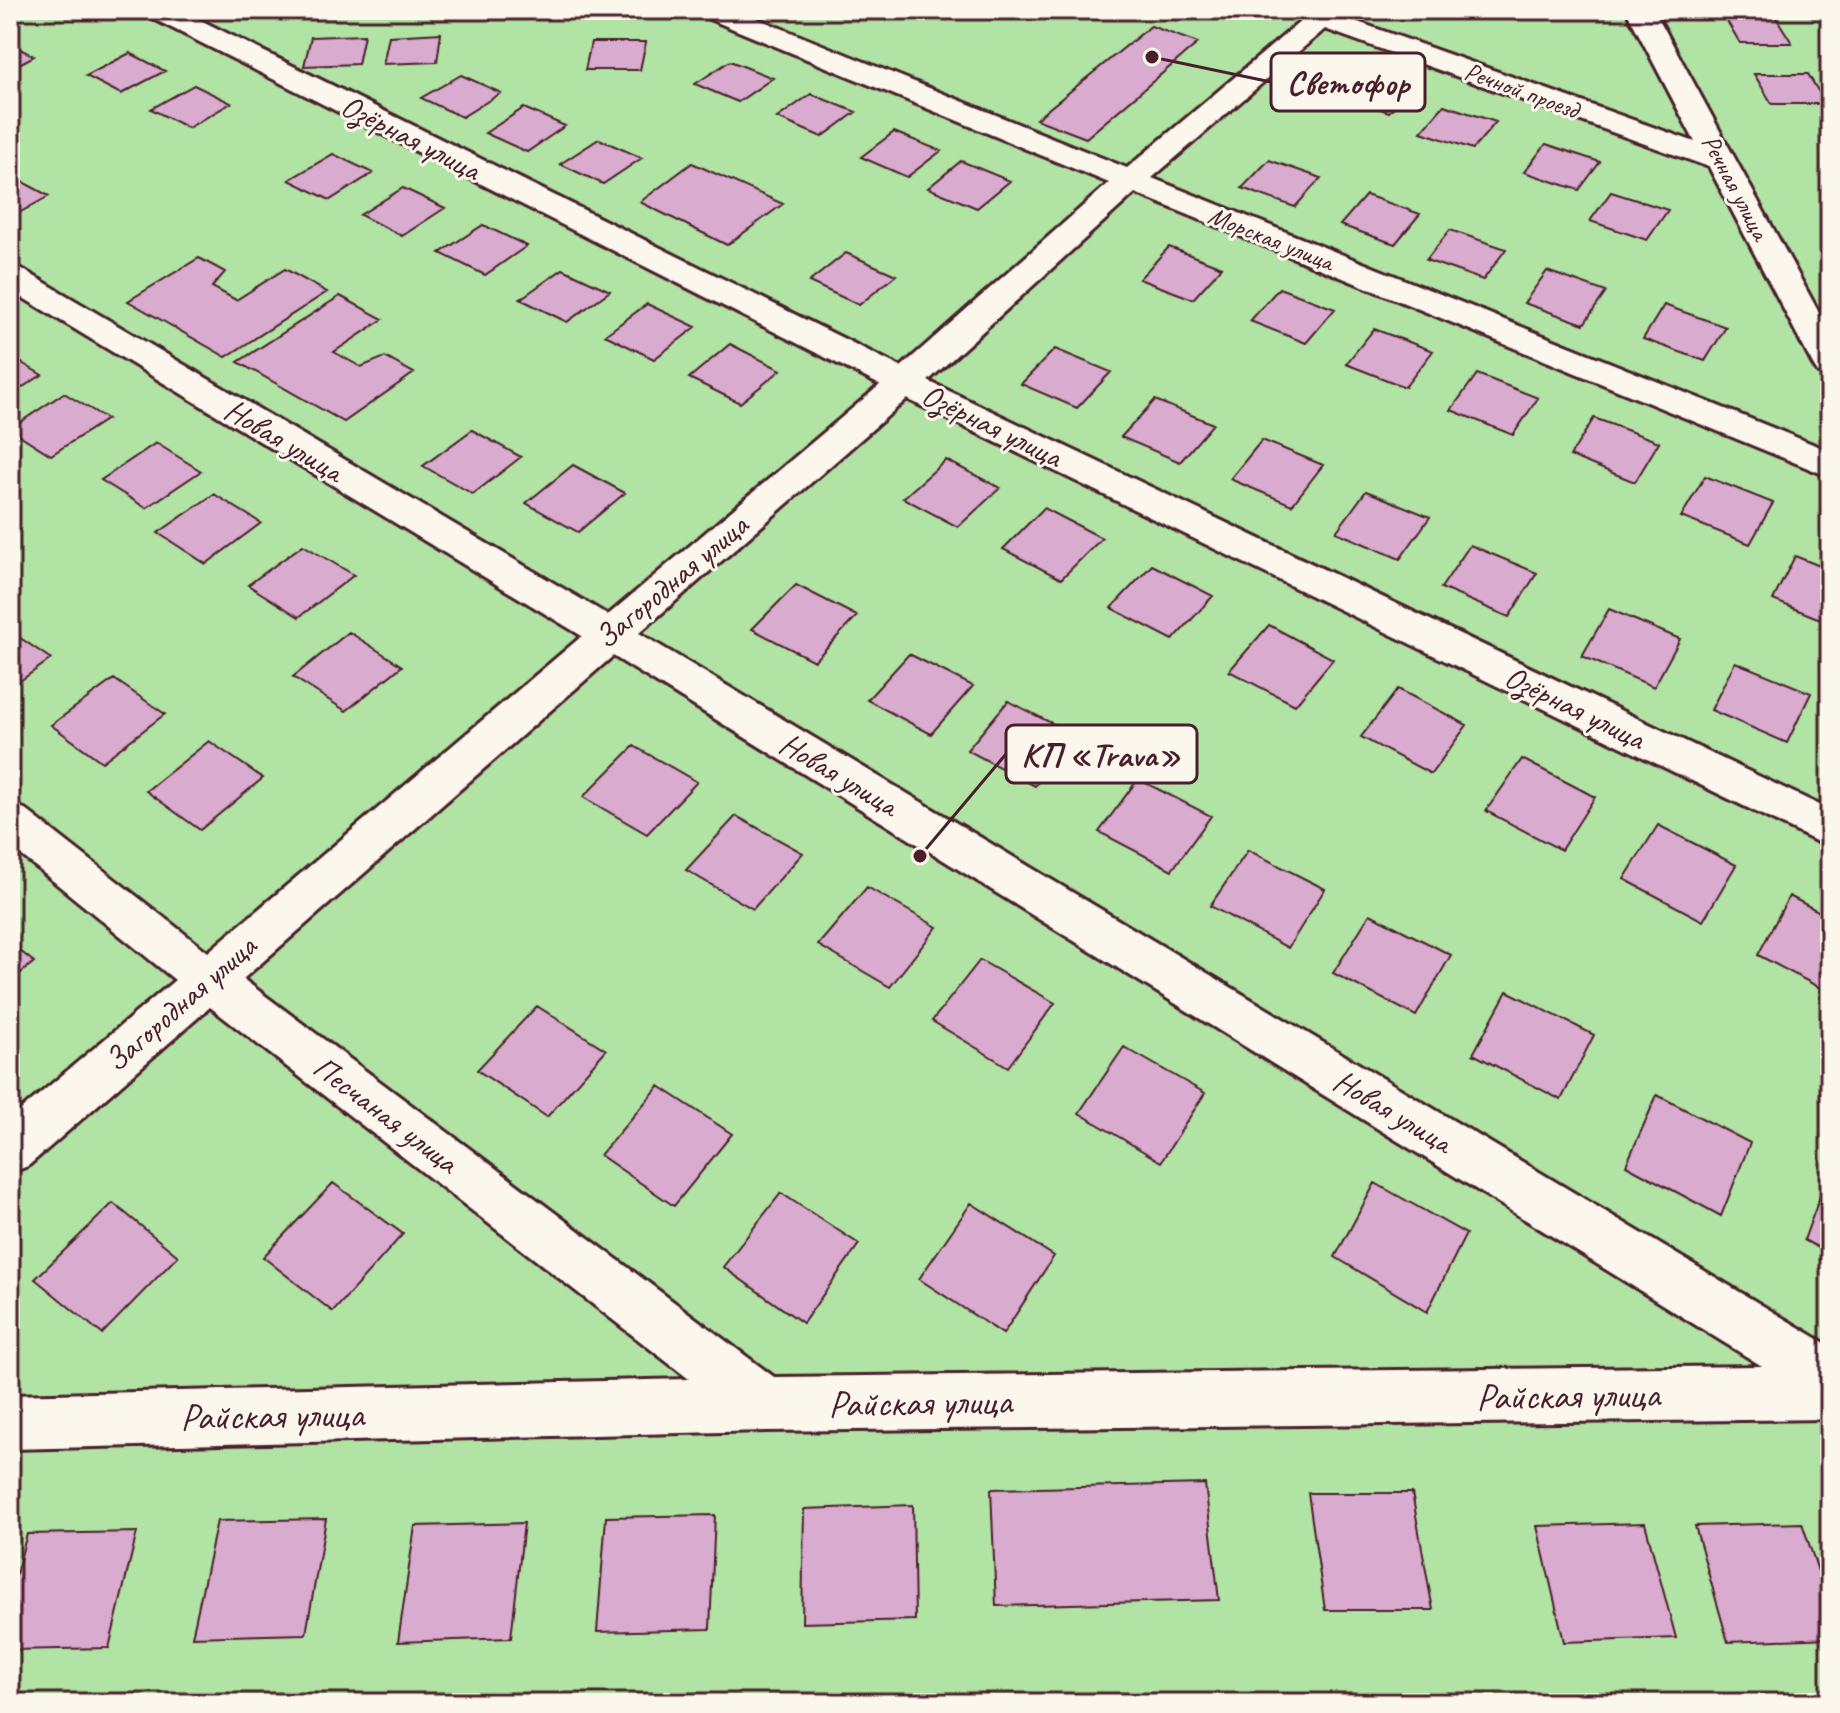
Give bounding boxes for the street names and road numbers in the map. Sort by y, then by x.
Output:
street label: Речной проезд [1460,55,1586,127]
street label: Озёрная улица [334,85,489,191]
street label: Речная улица [1694,129,1778,248]
street label: Морская улица [1203,198,1340,279]
street label: Озёрная улица [915,374,1070,478]
street label: Новая улица [217,389,353,493]
street label: Загородная улица [586,504,758,658]
street label: Озёрная улица [1498,656,1653,760]
street label: Новая улица [772,723,908,827]
street label: Загородная улица [96,925,266,1081]
street label: Песчаная улица [305,1047,468,1183]
street label: Новая улица [1326,1060,1462,1164]
street label: Райская улица [1476,1370,1663,1421]
street label: Райская улица [828,1377,1015,1428]
street label: Райская улица [180,1390,367,1441]

